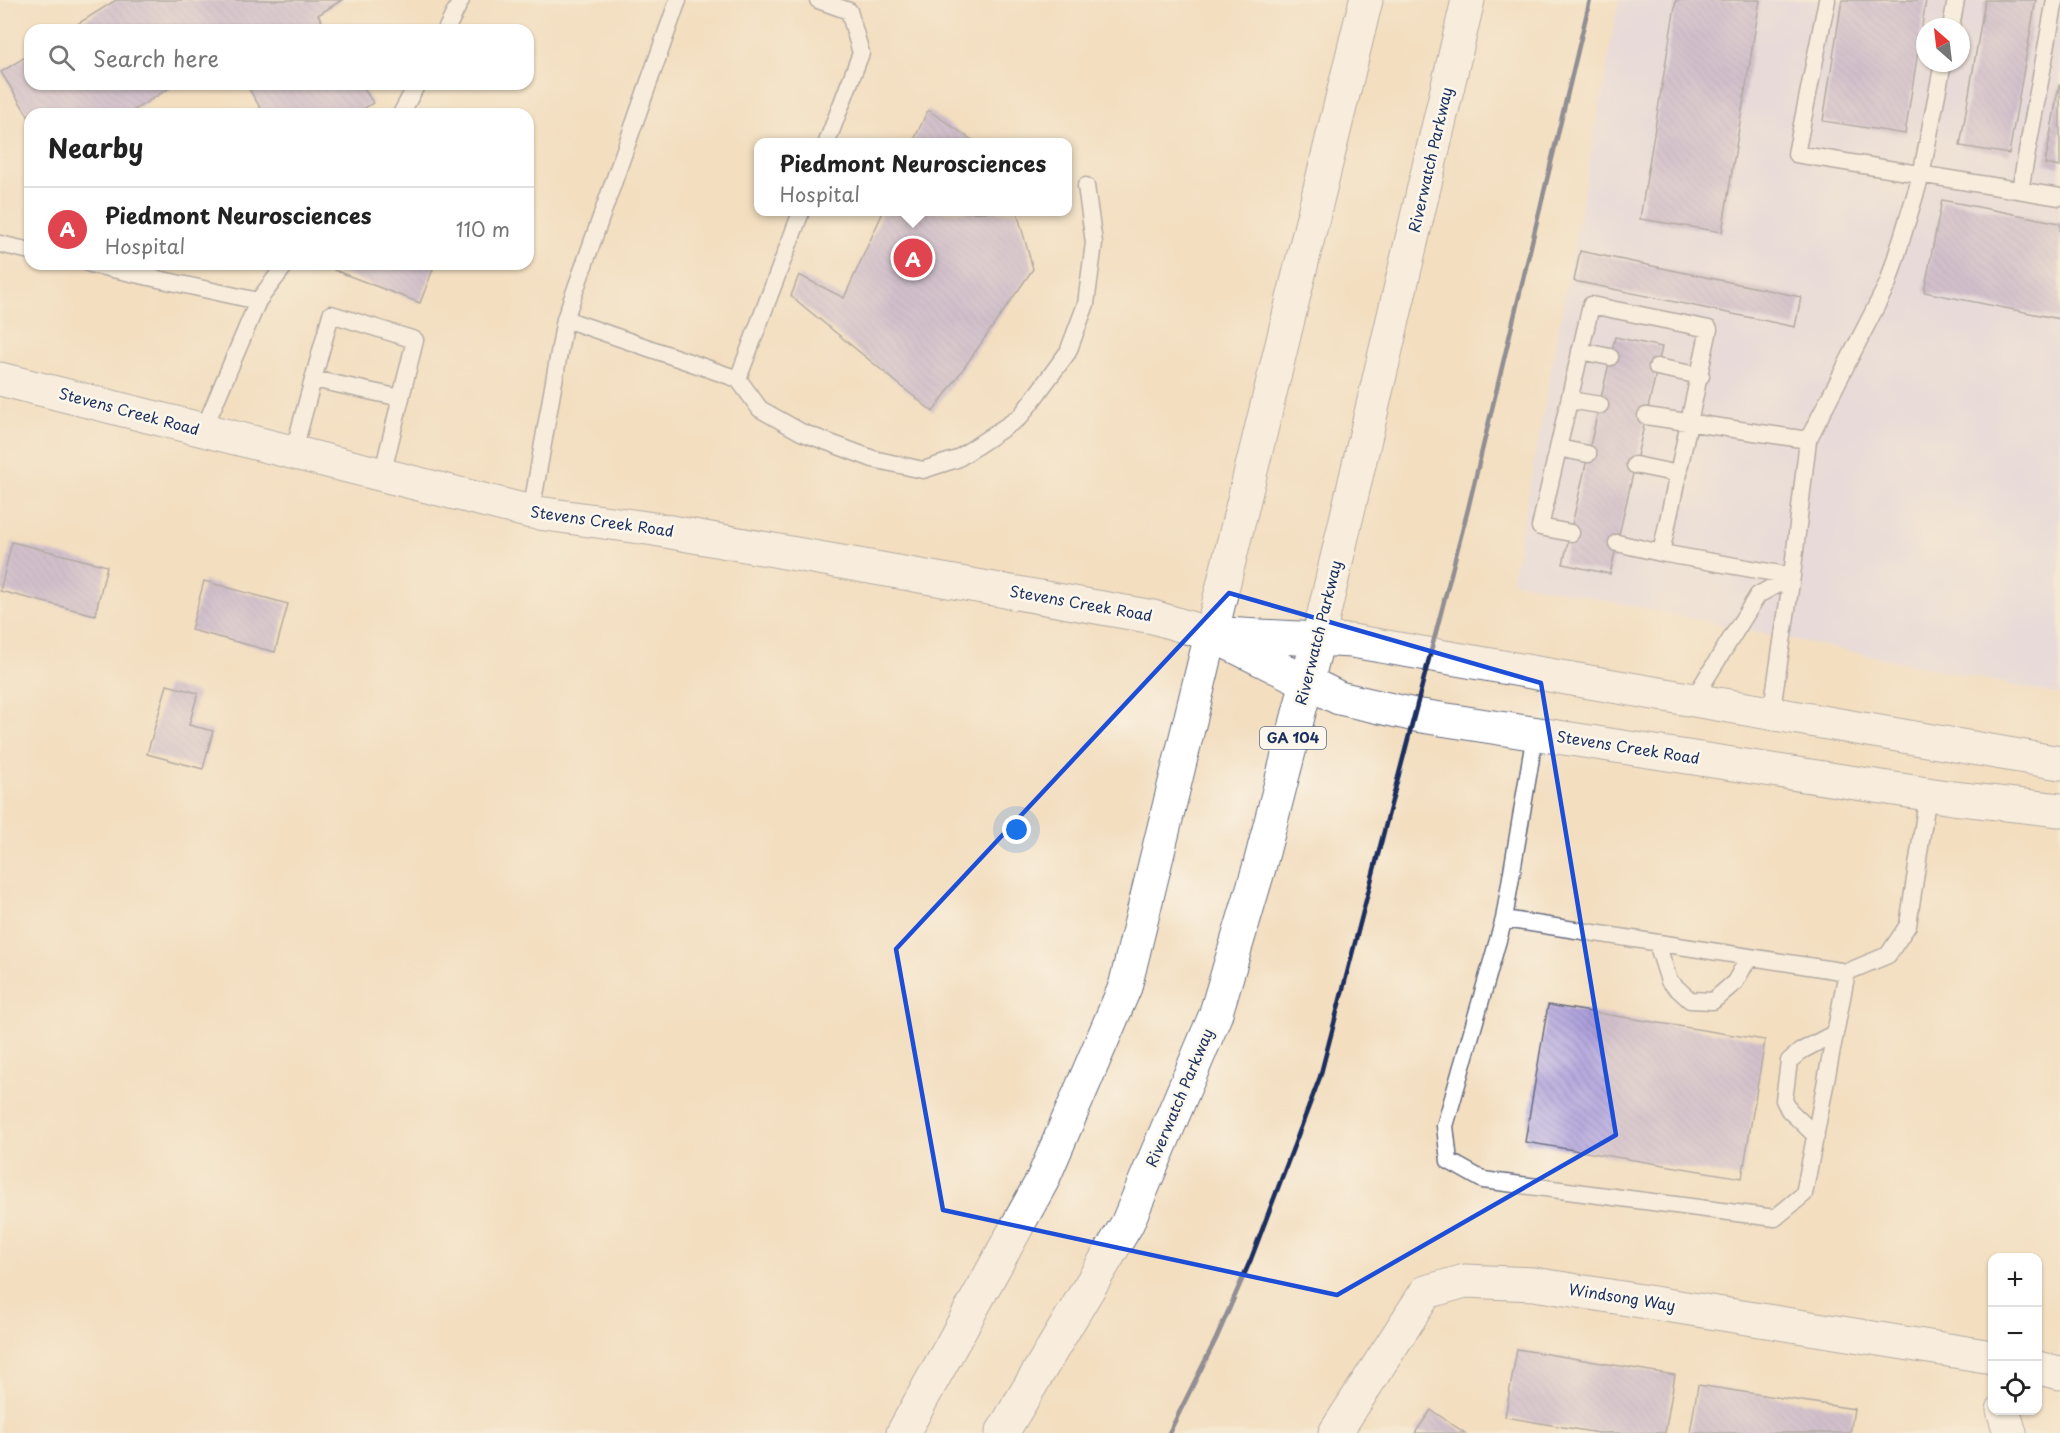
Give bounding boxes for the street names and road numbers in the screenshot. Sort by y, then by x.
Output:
street label: Riverwatch Parkway [1402,85,1457,235]
street label: Stevens Creek Road [57,381,202,440]
street label: Stevens Creek Road [529,499,675,542]
street label: Riverwatch Parkway [1288,558,1347,708]
street label: Stevens Creek Road [1008,579,1154,626]
street label: Stevens Creek Road [1555,724,1701,769]
road number: GA 104 [1260,727,1326,749]
street label: Riverwatch Parkway [1139,1024,1218,1170]
street label: Windsong Way [1567,1277,1677,1316]

